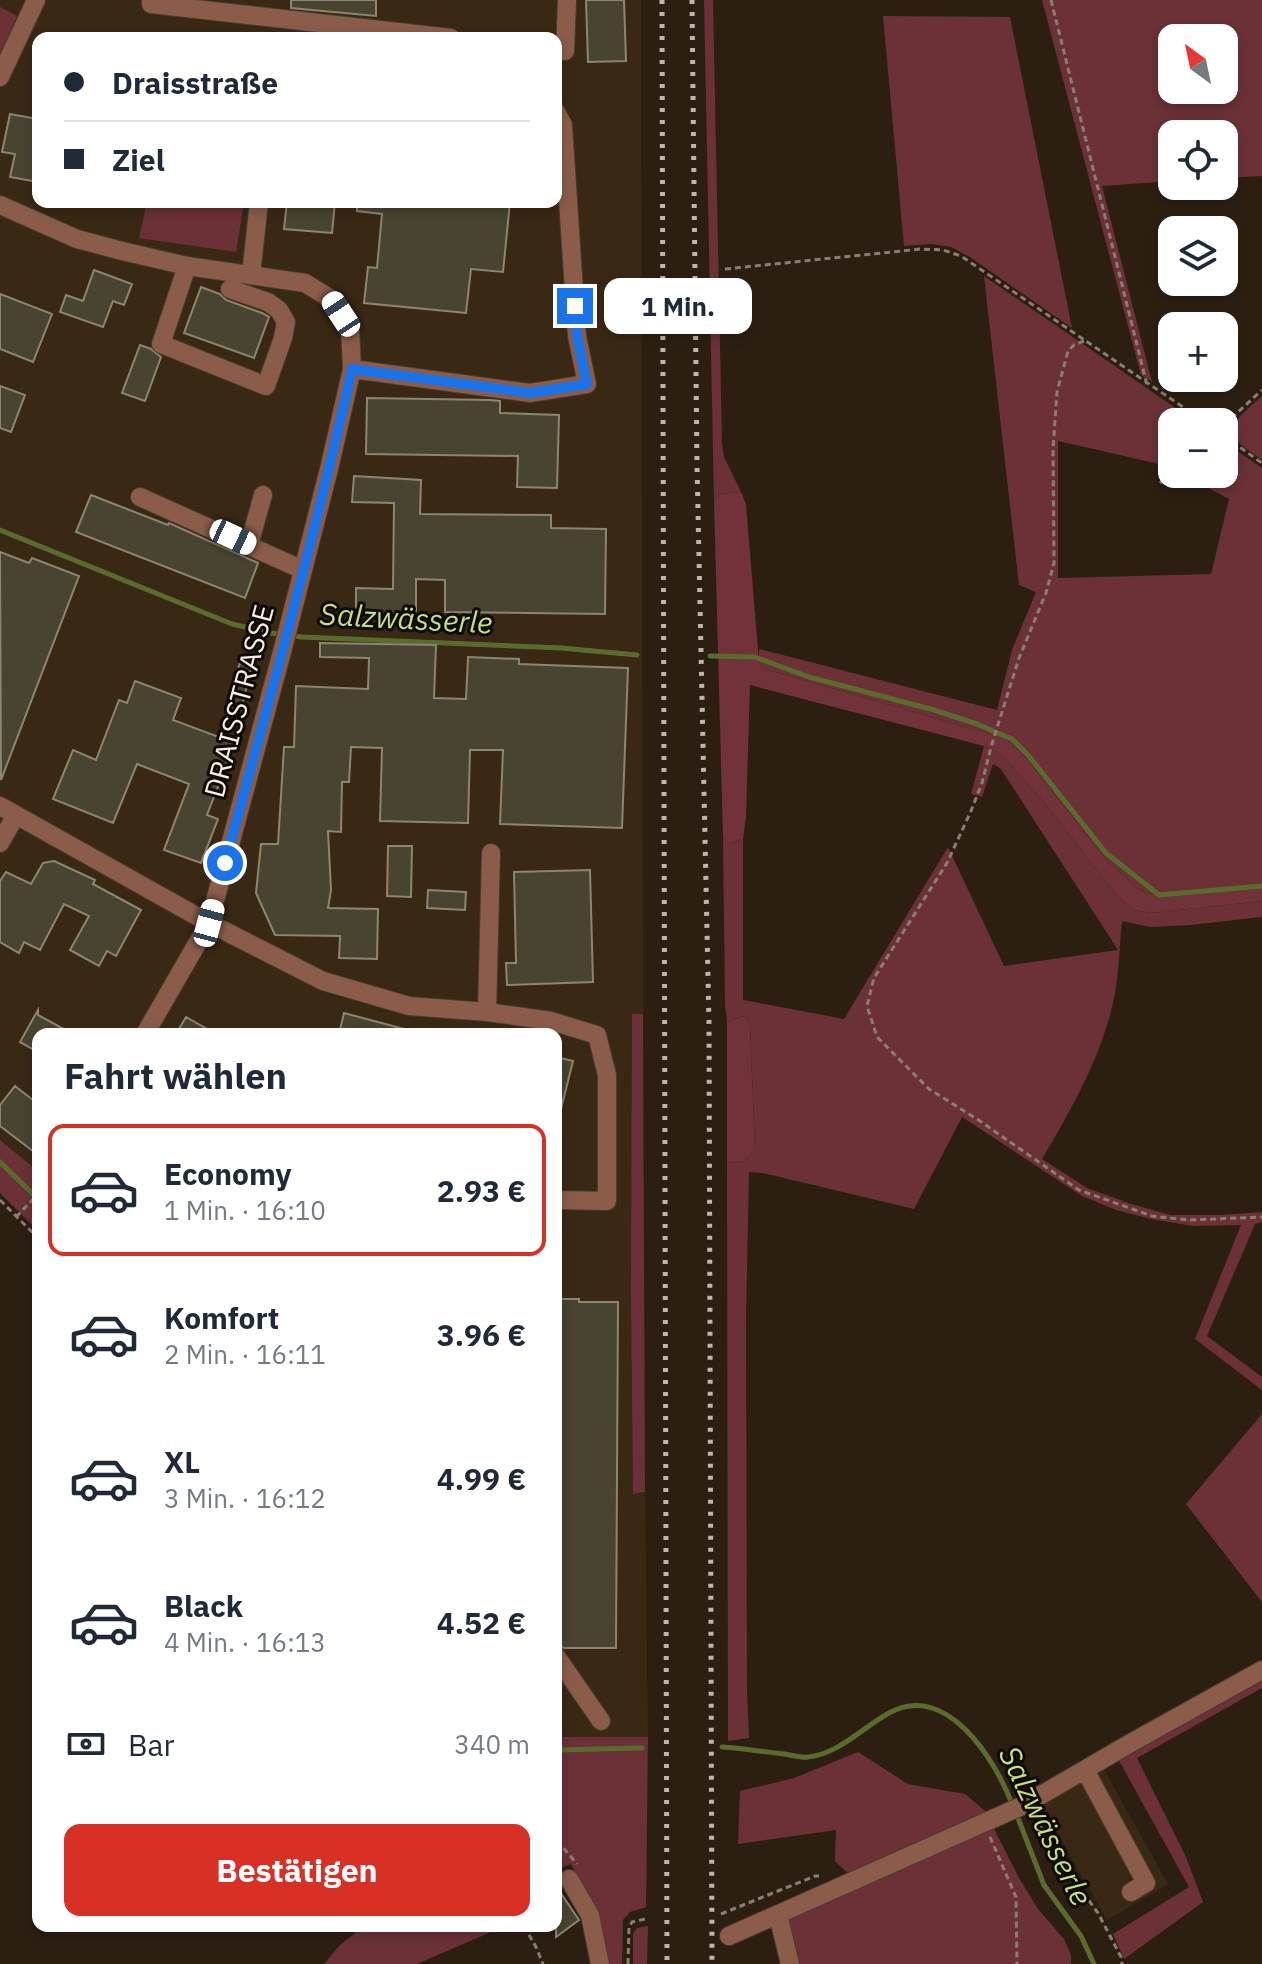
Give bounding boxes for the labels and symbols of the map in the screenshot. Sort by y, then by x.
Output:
north arrow [1158,24,1238,104]
callout: 1 Min. [603,278,751,334]
car [318,287,364,341]
route end [557,288,593,324]
car [206,516,260,558]
water label: Salzwässerle [319,594,493,642]
street label: DRAISSTRASSE [195,600,282,801]
route start [207,845,243,881]
car [191,897,227,949]
water label: Salzwässerle [991,1739,1102,1912]

